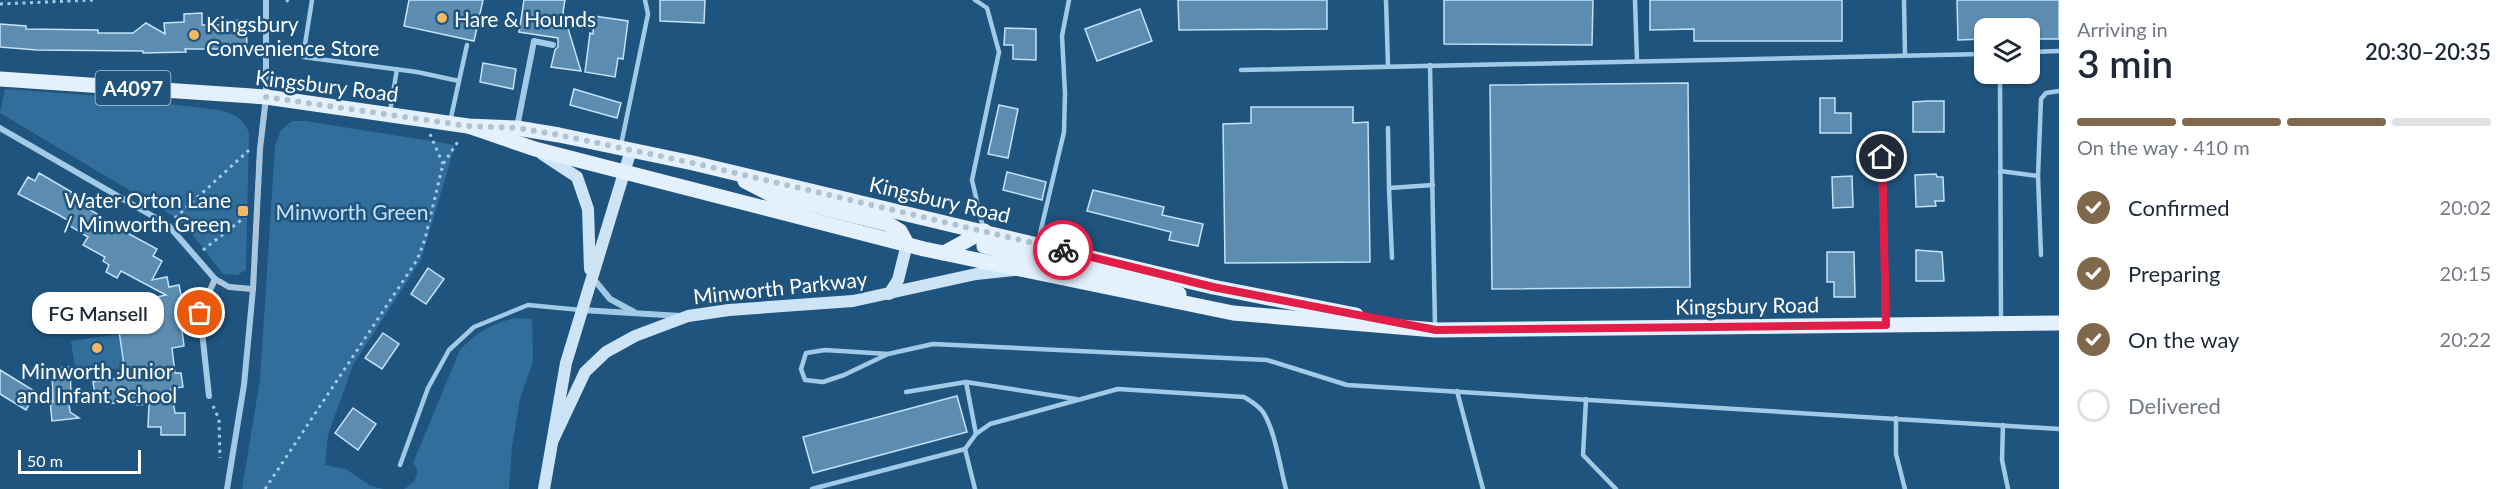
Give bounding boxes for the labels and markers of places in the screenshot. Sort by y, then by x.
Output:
place label: Hare & Hounds [454,6,596,31]
place label: Kingsbury Convenience Store [206,11,379,60]
marker: Hare & Hounds [435,11,449,25]
marker: Kingsbury Convenience Store [187,28,201,42]
pin [1856,131,1907,182]
place label: Water Orton Lane / Minworth Green [63,187,231,236]
marker: Water Orton Lane / Minworth Green [236,204,250,218]
pin [174,287,225,338]
callout: FG Mansell [32,292,164,334]
marker: Minworth Junior and Infant School [90,341,104,355]
place label: Minworth Junior and Infant School [17,358,177,407]

